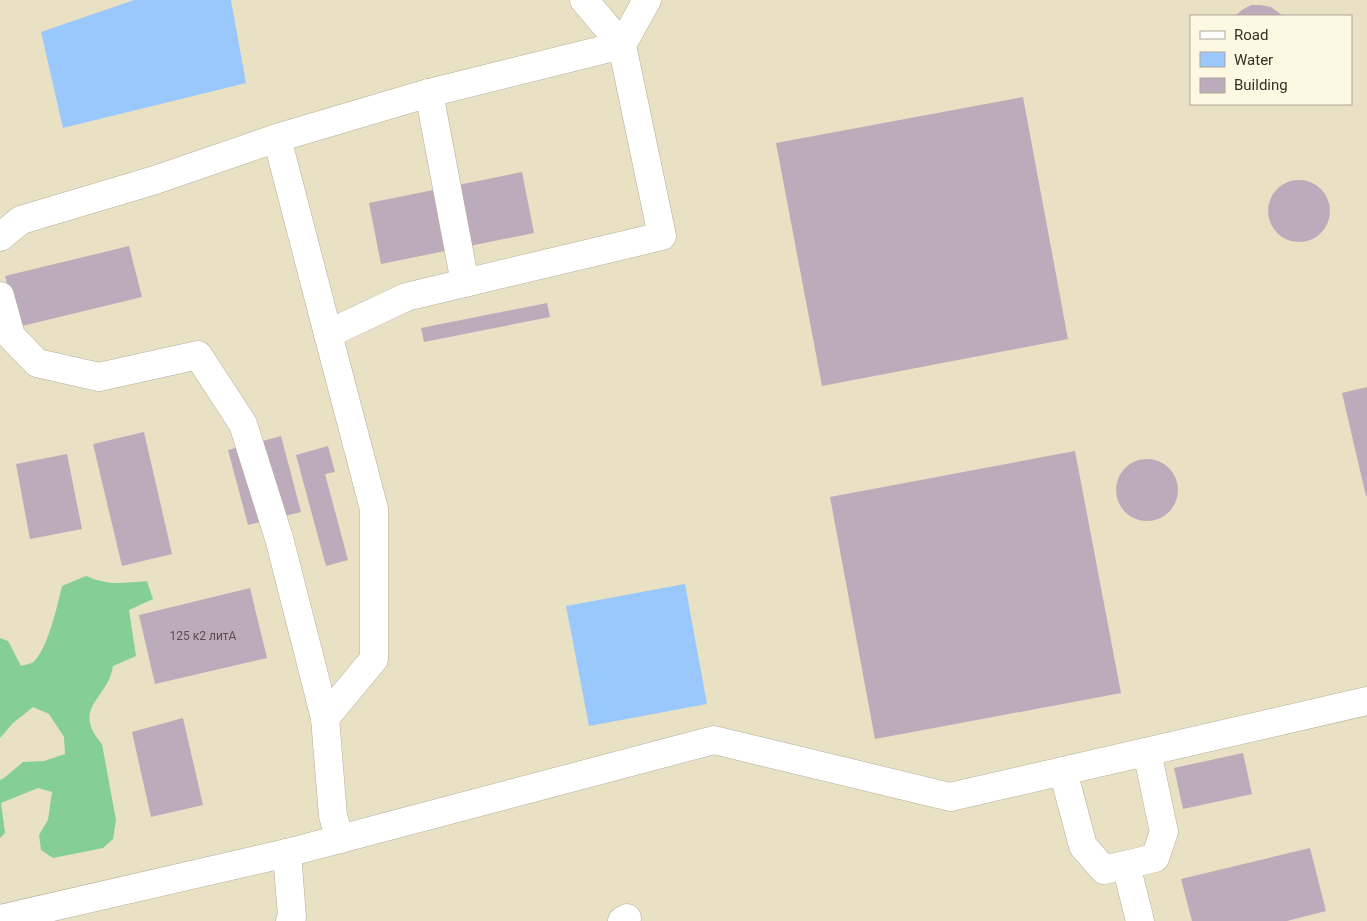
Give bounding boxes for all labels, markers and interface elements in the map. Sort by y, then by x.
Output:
legend [1190,15,1352,105]
text: Road [1234,26,1268,44]
text: Water [1234,51,1273,69]
text: Building [1234,76,1288,94]
house number: 125 к2 литА [170,629,237,643]

